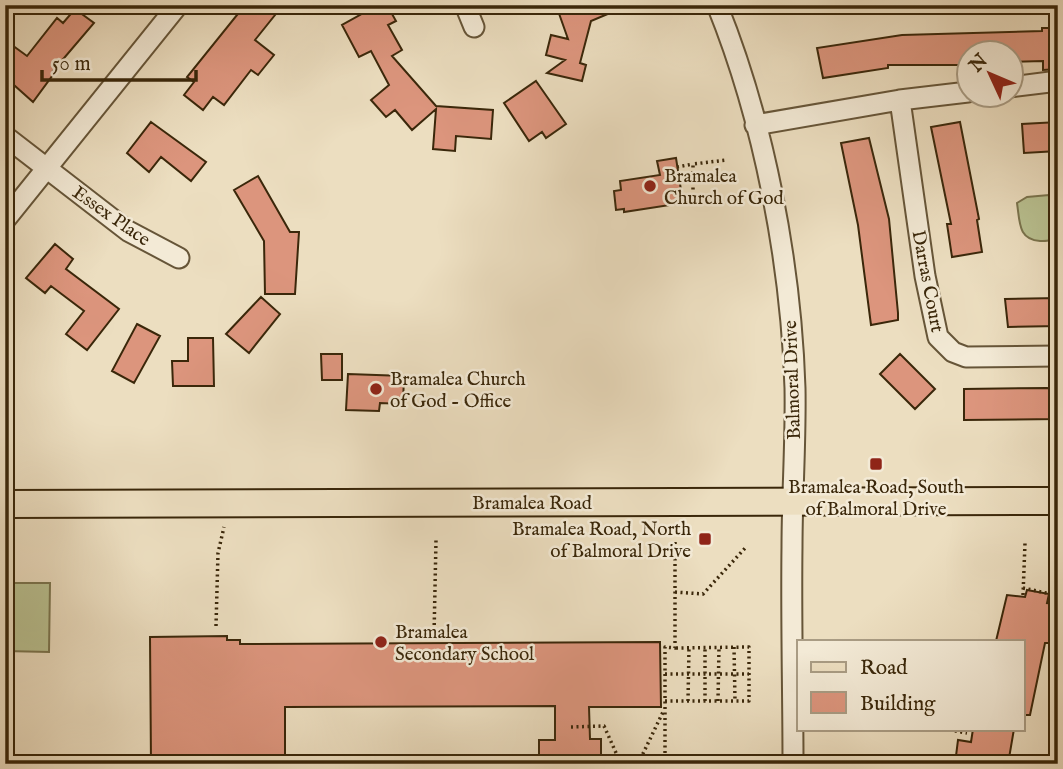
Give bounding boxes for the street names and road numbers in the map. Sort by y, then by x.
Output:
street label: Essex Place [67,181,155,252]
street label: Darras Court [905,228,949,335]
street label: Balmoral Drive [779,319,807,440]
street label: Bramalea Road [472,492,593,516]

